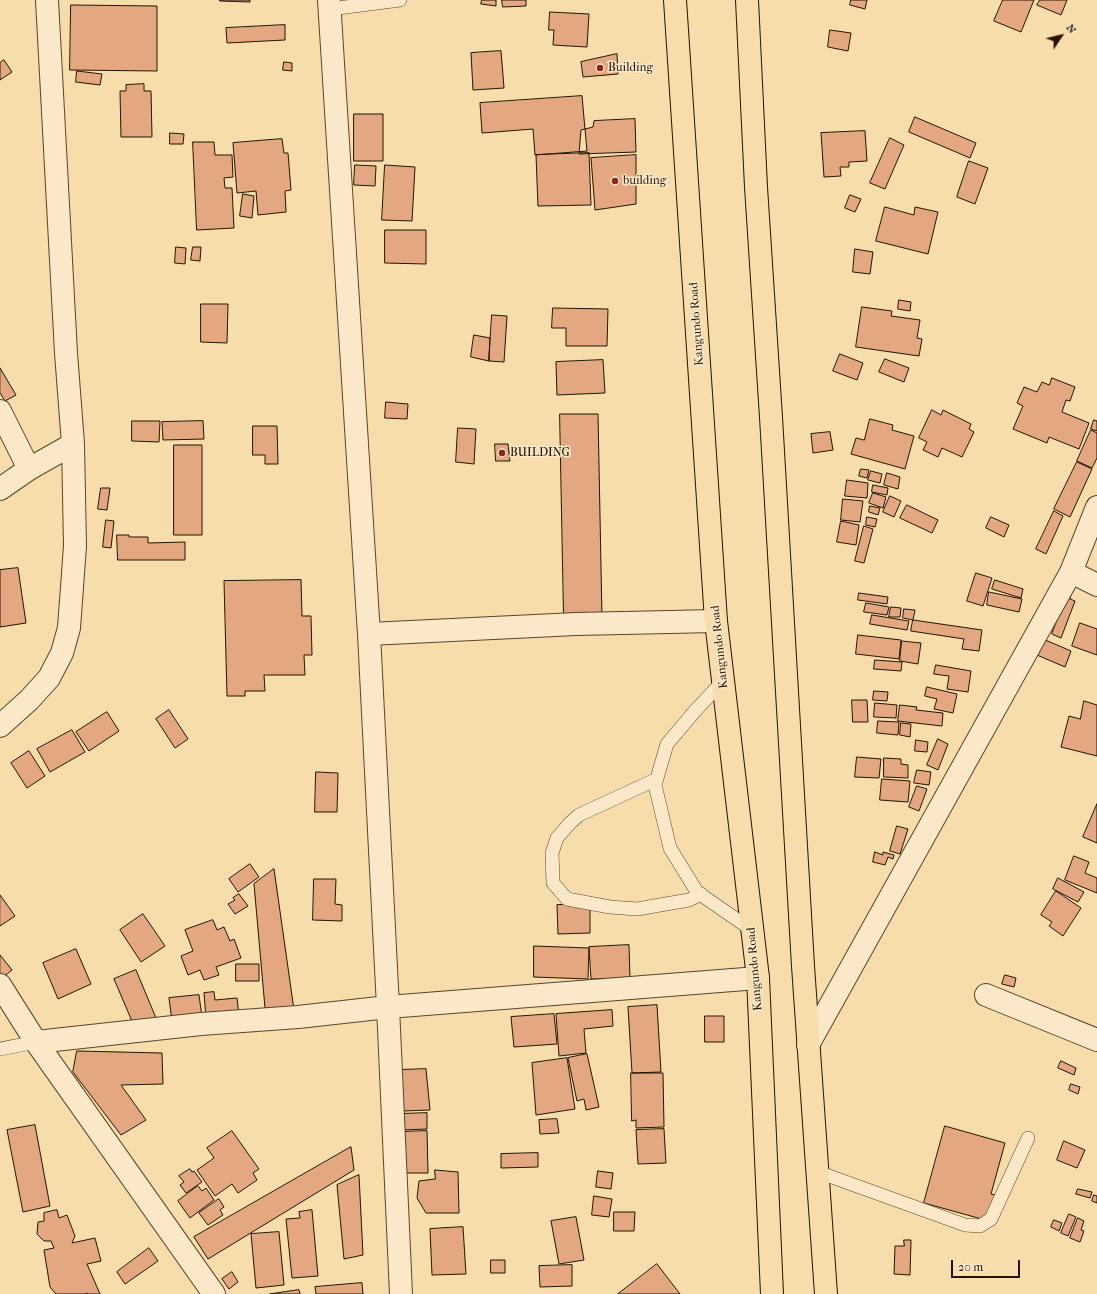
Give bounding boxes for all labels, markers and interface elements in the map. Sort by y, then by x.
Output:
north arrow [1041,16,1081,56]
text: N [1064,22,1079,36]
place label: Building [608,61,653,75]
marker: Building [595,63,605,73]
place label: building [623,174,666,188]
marker: building [610,176,620,186]
street label: Kangundo Road [687,282,707,366]
place label: BUILDING [510,446,570,460]
marker: BUILDING [497,448,507,458]
street label: Kangundo Road [708,605,732,689]
street label: Kangundo Road [744,927,766,1011]
scale bar [953,1252,1022,1278]
text: 20 m [958,1260,983,1274]

